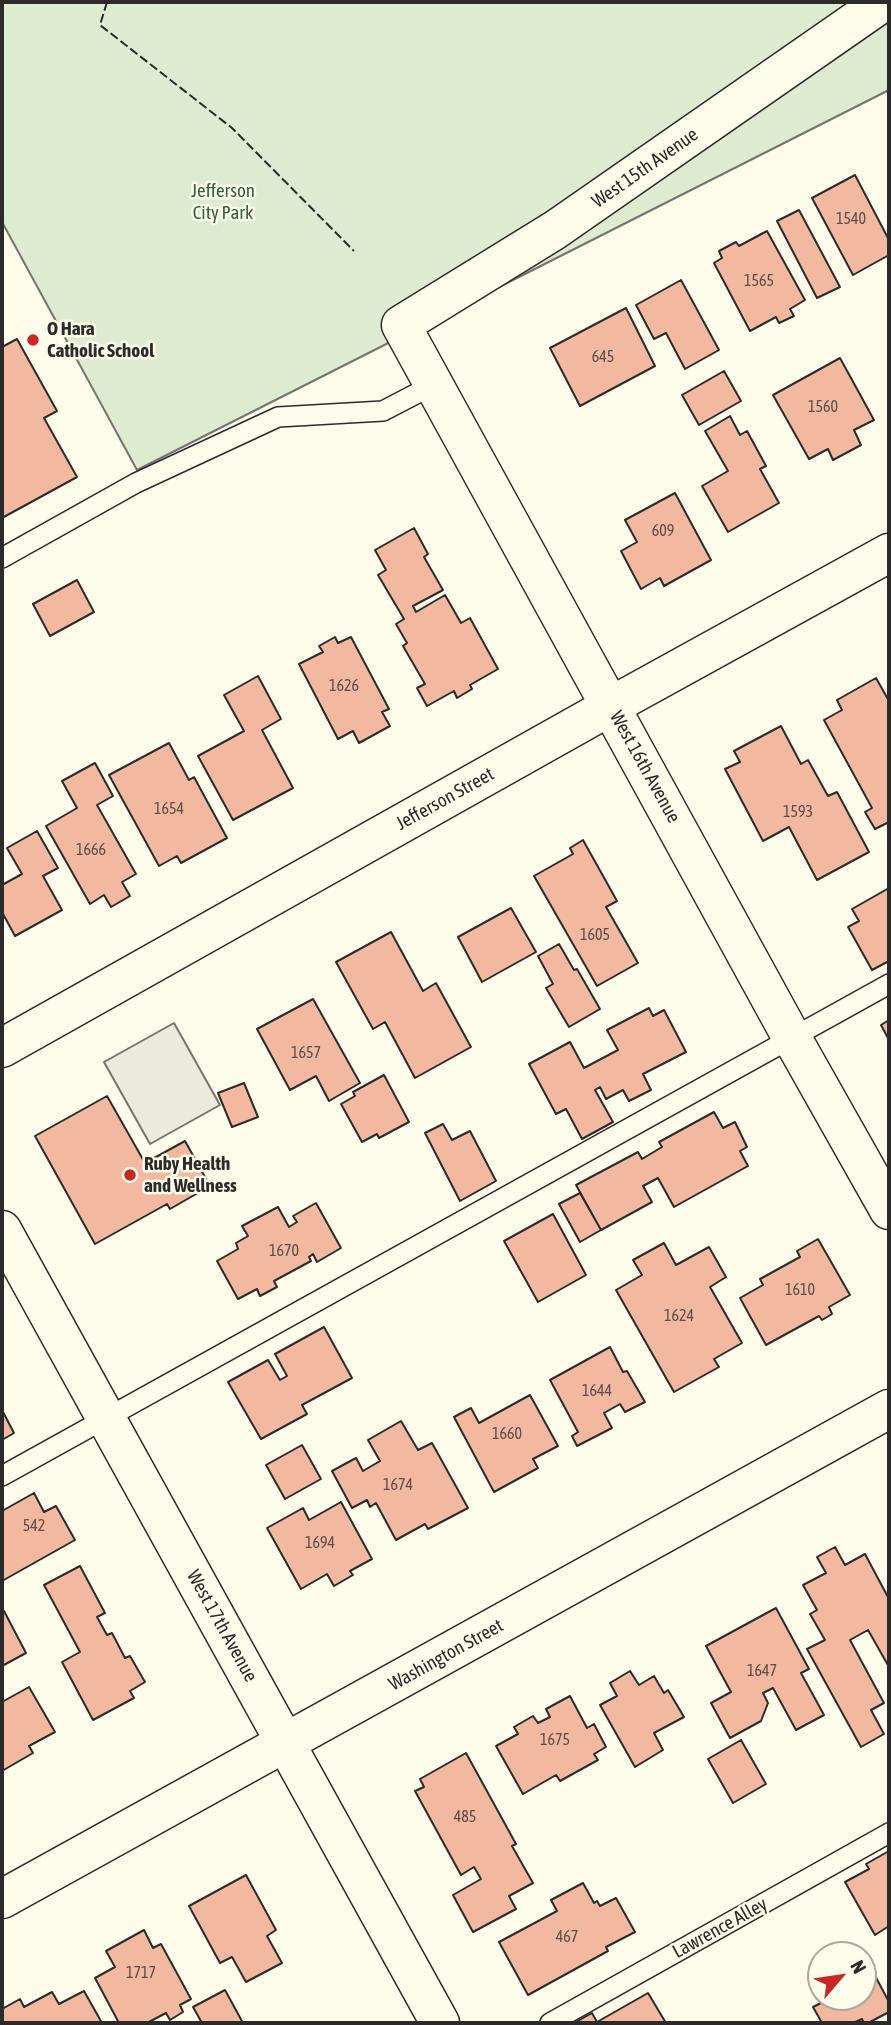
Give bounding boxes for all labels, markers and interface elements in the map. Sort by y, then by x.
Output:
street label: West 15th Avenue [588,123,702,213]
park label: Jefferson City Park [191,180,255,224]
house number: 1540 [836,209,866,229]
house number: 1565 [744,271,774,291]
place label: O Hara Catholic School [47,318,154,362]
marker: O Hara Catholic School [25,332,41,348]
house number: 645 [592,347,614,367]
house number: 1560 [808,397,838,417]
house number: 609 [652,521,674,541]
house number: 1626 [329,676,359,696]
street label: West 16th Avenue [605,707,685,827]
street label: Jefferson Street [392,763,498,835]
house number: 1654 [154,799,184,819]
house number: 1593 [783,802,813,822]
house number: 1666 [76,840,106,860]
house number: 1605 [580,925,610,945]
house number: 1657 [291,1043,321,1063]
place label: Ruby Health and Wellness [144,1153,237,1197]
marker: Ruby Health and Wellness [122,1167,138,1183]
house number: 1670 [269,1241,299,1261]
house number: 1610 [785,1280,815,1300]
house number: 1624 [664,1306,694,1326]
house number: 1644 [582,1381,612,1401]
house number: 1660 [492,1424,522,1444]
house number: 1674 [383,1475,413,1495]
house number: 542 [23,1516,45,1536]
house number: 1694 [305,1533,335,1553]
street label: West 17th Avenue [182,1566,262,1686]
street label: Washington Street [385,1614,507,1696]
house number: 1647 [747,1661,777,1681]
house number: 1675 [540,1730,570,1750]
house number: 485 [454,1807,476,1827]
street label: Lawrence Alley [669,1893,771,1963]
house number: 467 [556,1927,578,1947]
north arrow [807,1941,877,2011]
text: N [846,1957,871,1977]
house number: 1717 [126,1963,156,1983]

